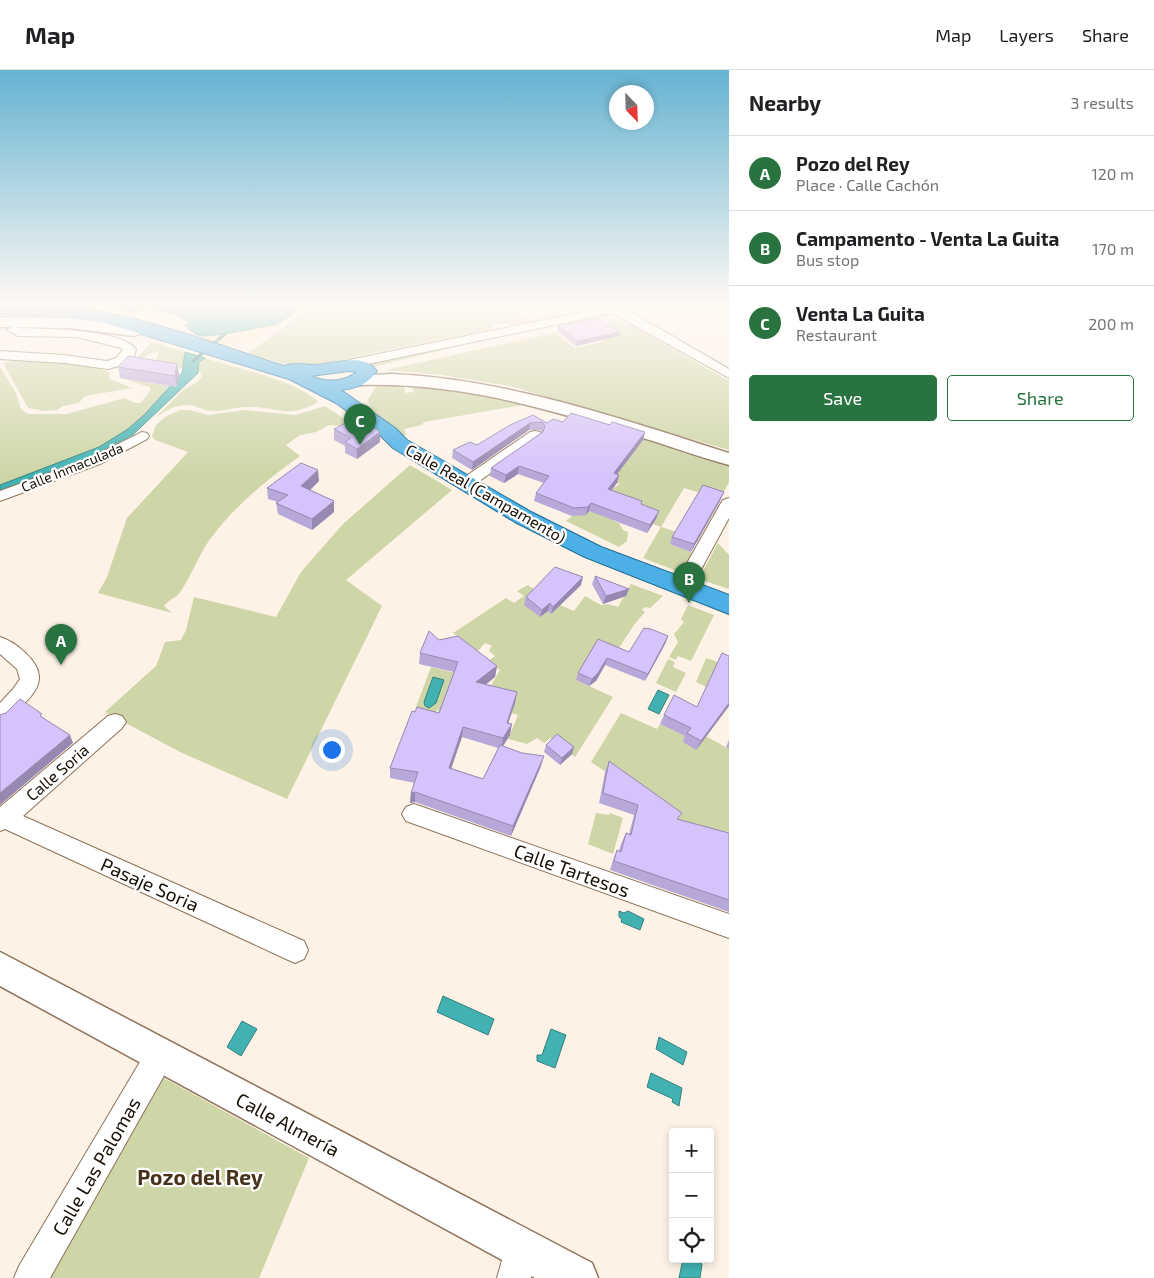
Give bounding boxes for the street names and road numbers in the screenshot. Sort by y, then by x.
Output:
street label: Calle Inmaculada [18,439,126,495]
street label: Calle Real (Campamento) [403,439,569,547]
street label: Calle Soria [22,740,92,804]
street label: Calle Tartesos [511,838,633,902]
street label: Pasaje Soria [97,852,203,916]
street label: Calle Almería [232,1087,344,1161]
street label: Calle Las Palomas [47,1093,145,1239]

